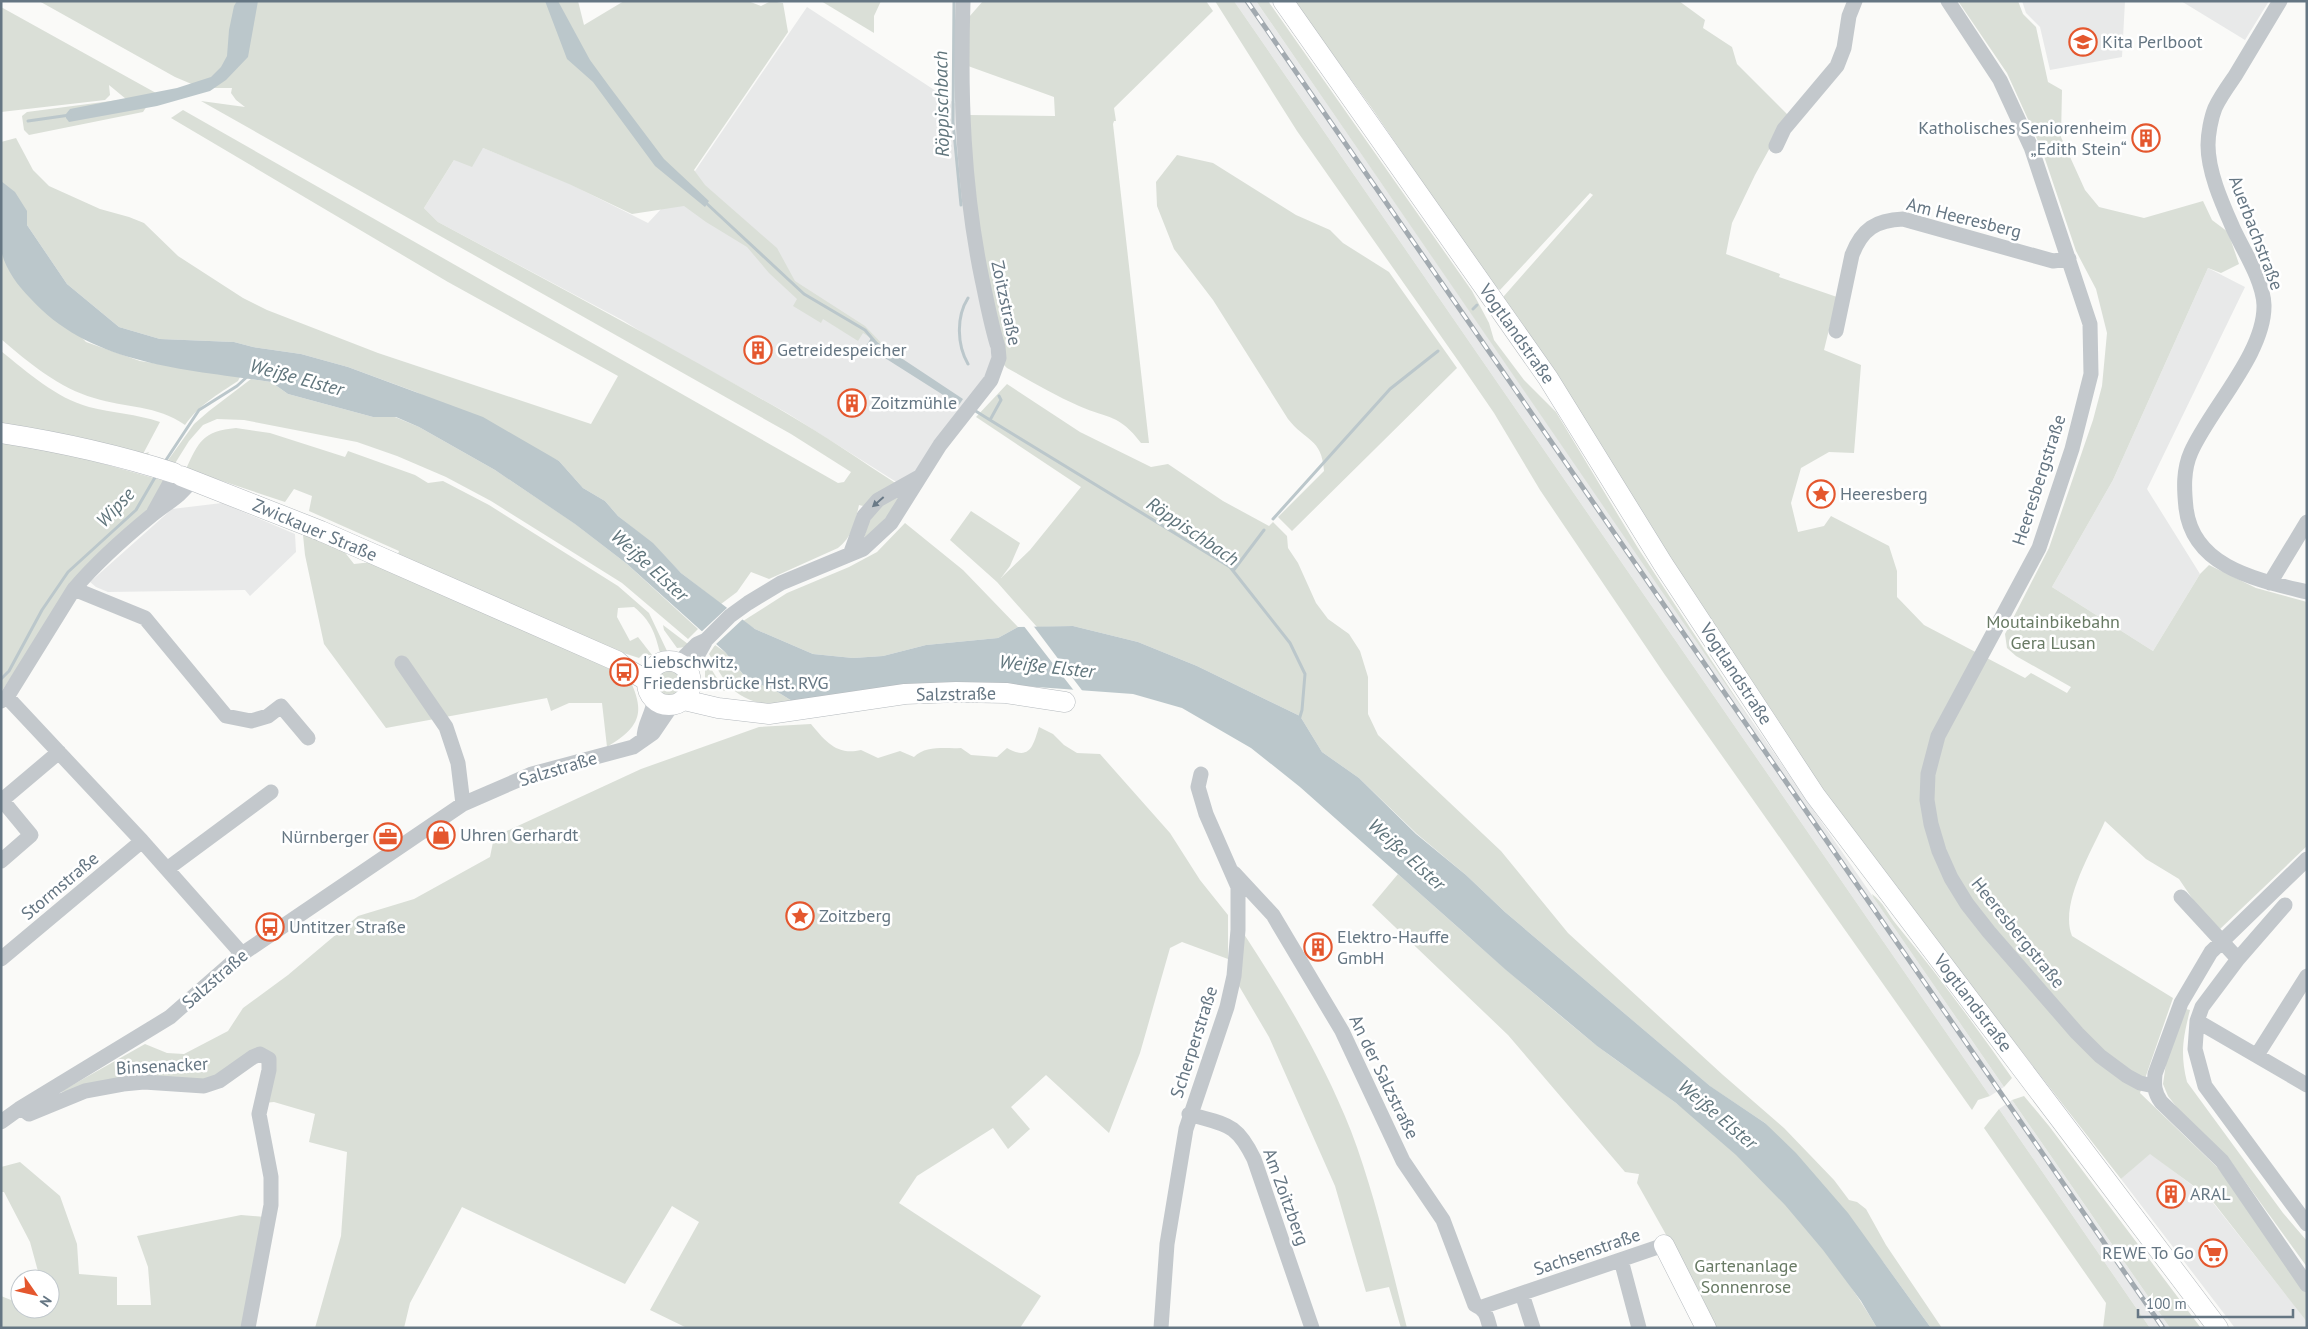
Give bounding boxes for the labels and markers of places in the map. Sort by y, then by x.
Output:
school or university icon: Kita Perlboot [2068,27,2098,57]
place label: Kita Perlboot [2102,30,2203,53]
place label: Katholisches Seniorenheim „Edith Stein“ [1918,116,2127,160]
building icon: Katholisches Seniorenheim „Edith Stein“ [2131,123,2161,153]
building icon: Getreidespeicher [743,335,773,365]
place label: Getreidespeicher [777,338,907,361]
building icon: Zoitzmühle [837,388,867,418]
place label: Zoitzmühle [871,391,957,414]
place icon: Heeresberg [1806,479,1836,509]
place label: Heeresberg [1840,482,1928,505]
place label: Liebschwitz, Friedensbrücke Hst. RVG [643,650,829,694]
bus stop icon: Liebschwitz, Friedensbrücke Hst. RVG [609,657,639,687]
shop icon: Uhren Gerhardt [426,820,456,850]
office icon: Nürnberger [373,822,403,852]
place label: Uhren Gerhardt [460,823,578,846]
place label: Nürnberger [281,825,369,848]
place icon: Zoitzberg [785,901,815,931]
place label: Zoitzberg [819,904,891,927]
bus stop icon: Untitzer Straße [255,912,285,942]
place label: Untitzer Straße [289,915,406,938]
place label: Elektro-Hauffe GmbH [1337,925,1449,969]
building icon: Elektro-Hauffe GmbH [1303,932,1333,962]
building icon: ARAL [2156,1179,2186,1209]
place label: ARAL [2190,1182,2231,1205]
supermarket icon: REWE To Go [2198,1238,2228,1268]
place label: REWE To Go [2102,1241,2194,1264]

